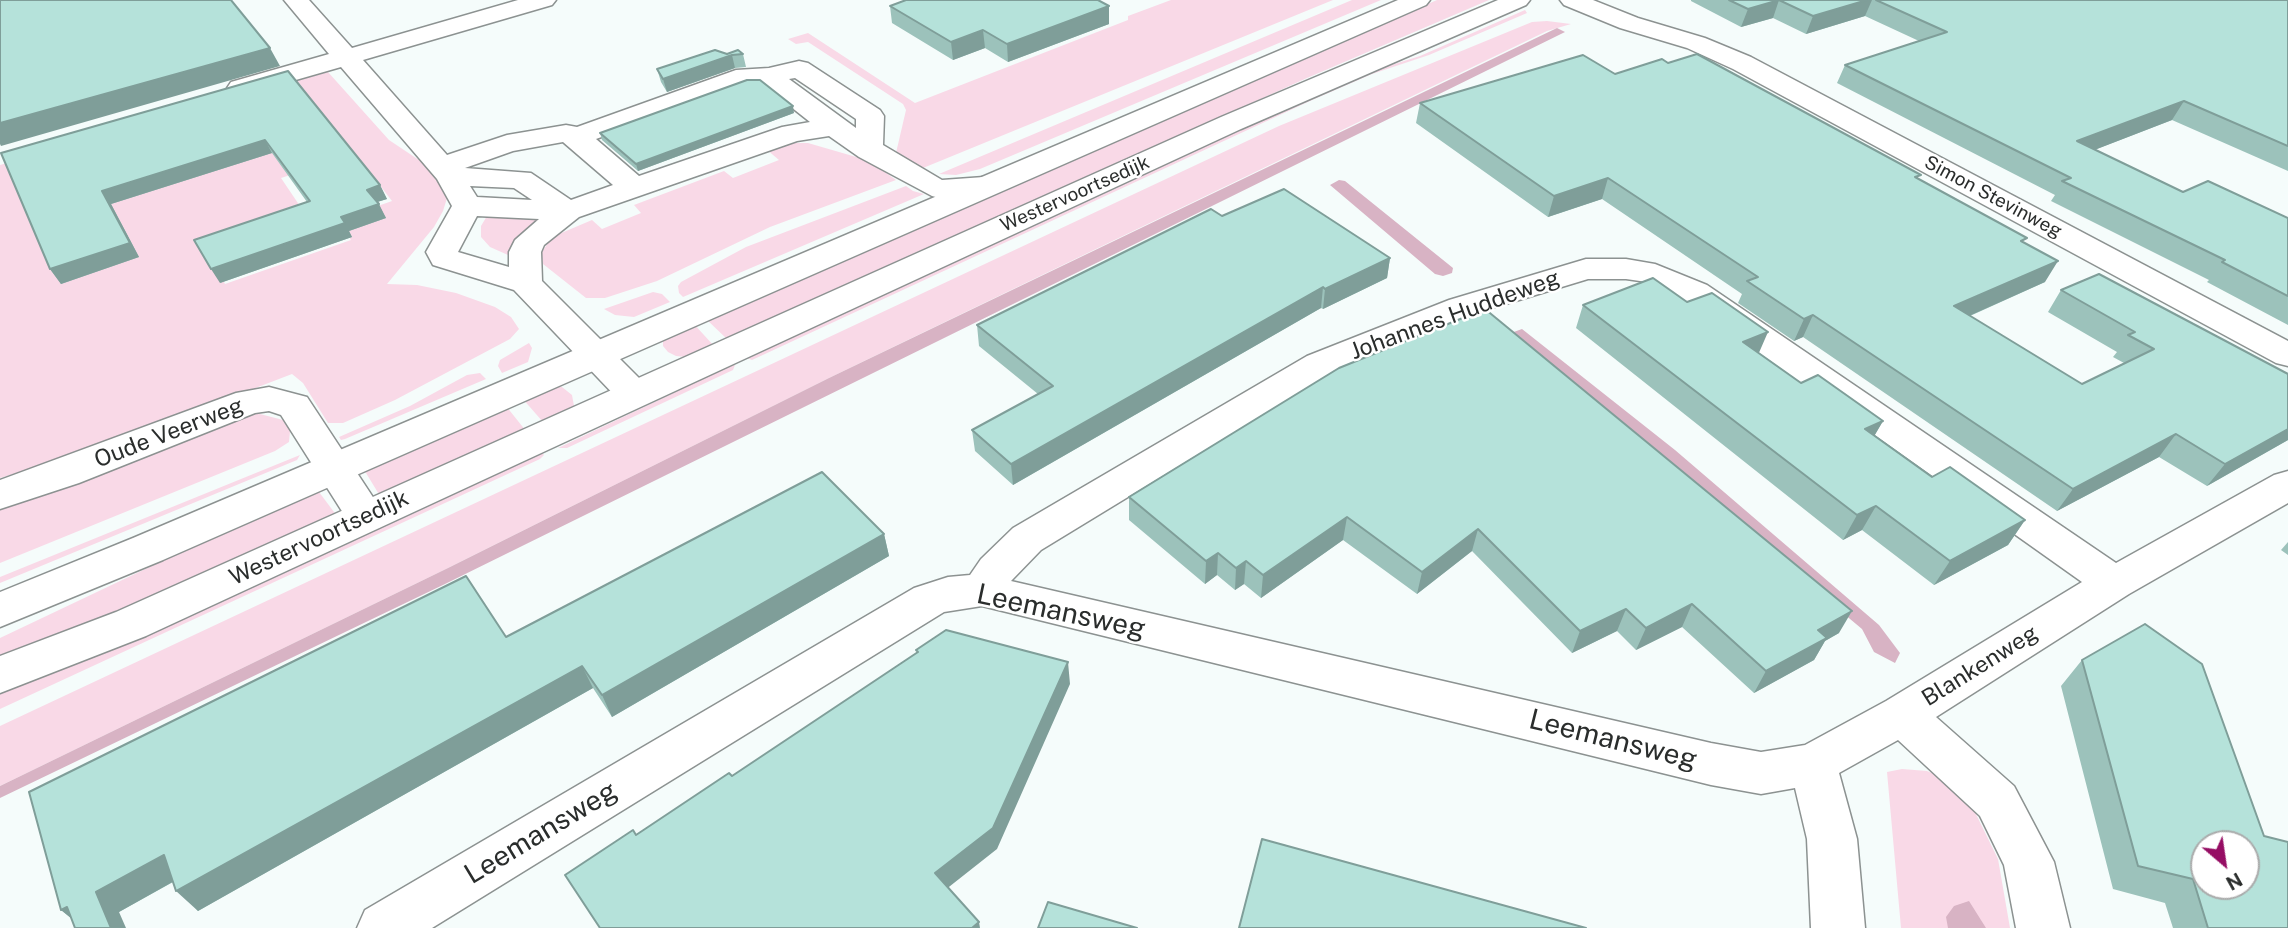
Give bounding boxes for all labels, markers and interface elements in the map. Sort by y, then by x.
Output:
street label: Westervoortsedijk [997,151,1153,237]
street label: Simon Stevinweg [1920,151,2066,243]
street label: Johannes Huddeweg [1347,264,1563,366]
street label: Oude Veerweg [91,392,247,474]
street label: Westervoortsedijk [225,484,413,592]
street label: Leemansweg [973,578,1149,646]
street label: Blankenweg [1917,619,2043,713]
street label: Leemansweg [1526,703,1700,777]
street label: Leemansweg [459,774,623,892]
north arrow [2190,830,2260,900]
text: N [2222,868,2246,895]

